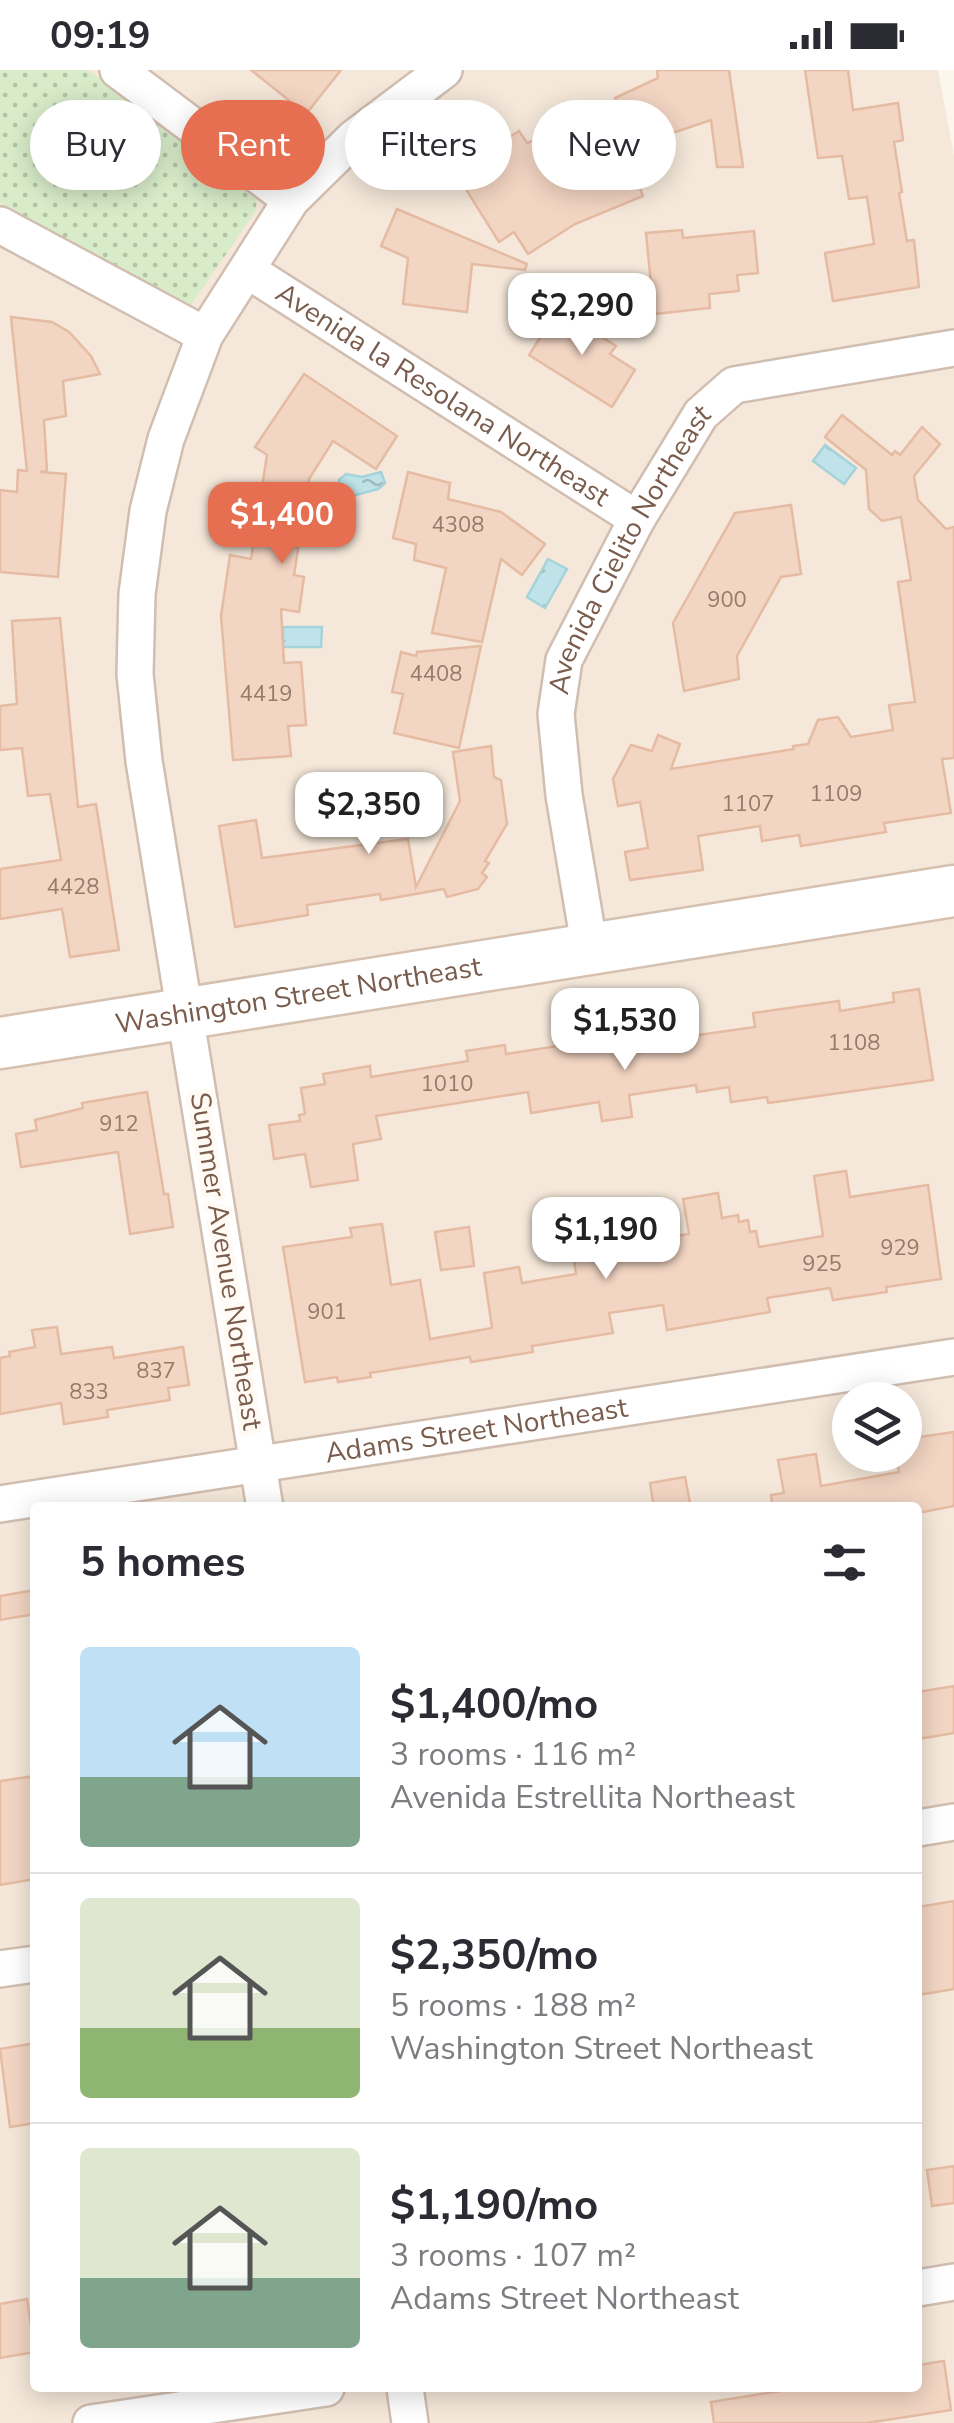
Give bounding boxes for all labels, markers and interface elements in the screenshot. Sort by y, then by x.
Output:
text: 09:19 [50,10,151,61]
chip: Buy [30,100,161,190]
chip: Rent [181,100,325,190]
chip: Filters [345,100,512,190]
chip: New [532,100,676,190]
pin: $2,290 [501,273,663,358]
street label: Avenida la Resolana Northeast [268,274,617,516]
text: $2,290 [530,284,634,327]
street label: Avenida Cielito Northeast [540,395,719,697]
pin: $1,400 [201,482,363,567]
text: $1,400 [230,493,334,536]
house number: 4308 [432,510,484,540]
house number: 900 [707,585,747,615]
house number: 4408 [410,659,462,689]
house number: 4419 [240,679,292,709]
pin: $2,350 [288,772,450,857]
house number: 1109 [810,779,862,809]
text: $2,350 [317,783,421,826]
house number: 1107 [722,789,774,819]
house number: 4428 [47,872,99,902]
street label: Washington Street Northeast [113,948,484,1043]
pin: $1,530 [544,988,706,1073]
text: $1,530 [573,999,677,1042]
house number: 1108 [828,1028,880,1058]
house number: 1010 [421,1069,473,1099]
street label: Summer Avenue Northeast [181,1090,271,1433]
house number: 912 [99,1109,139,1139]
pin: $1,190 [525,1197,687,1282]
text: $1,190 [554,1208,658,1251]
house number: 929 [880,1233,920,1263]
house number: 925 [802,1249,842,1279]
house number: 901 [307,1297,347,1327]
house number: 837 [136,1356,176,1386]
house number: 833 [69,1377,109,1407]
map controls [832,1382,922,1472]
button: layers [832,1382,922,1472]
street label: Adams Street Northeast [323,1389,630,1473]
text: 5 homes [80,1534,245,1591]
icon: filters [817,1535,872,1590]
text: $1,400/mo [390,1676,598,1733]
icon: home [160,1687,280,1807]
text: 3 rooms · 116 m² [390,1733,636,1776]
text: Avenida Estrellita Northeast [390,1776,795,1819]
text: $2,350/mo [390,1927,598,1984]
icon: home [160,1938,280,2058]
text: 5 rooms · 188 m² [390,1984,636,2027]
text: Washington Street Northeast [390,2027,813,2070]
text: $1,190/mo [390,2177,598,2234]
icon: home [160,2188,280,2308]
text: 3 rooms · 107 m² [390,2234,636,2277]
text: Adams Street Northeast [390,2277,739,2320]

